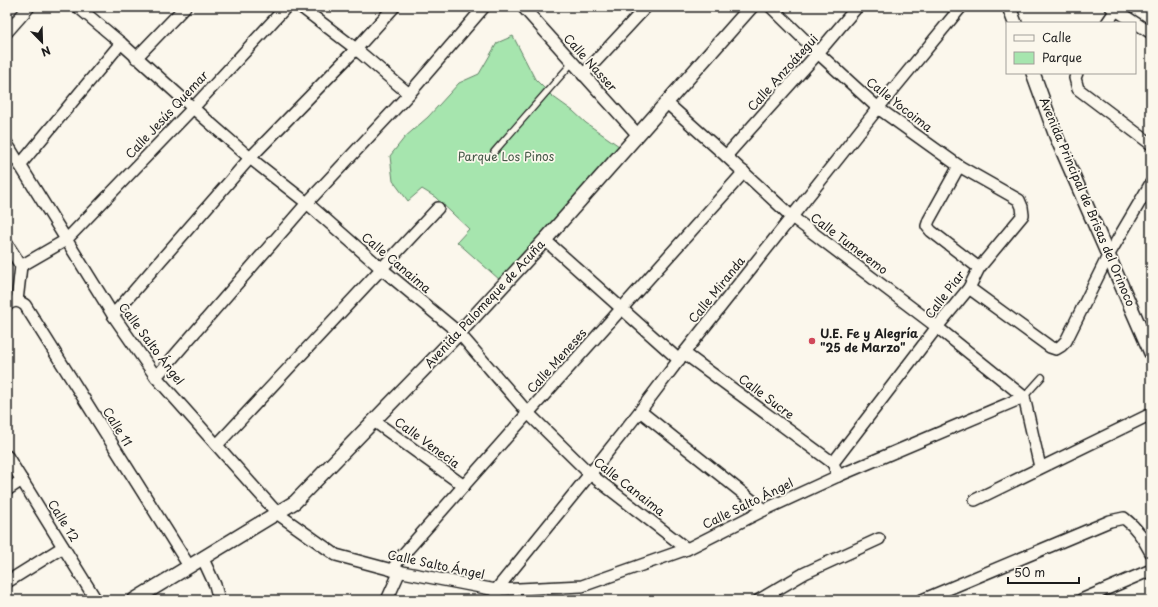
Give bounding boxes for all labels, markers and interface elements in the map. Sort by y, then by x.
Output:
north arrow [22,22,62,62]
legend [1006,22,1136,74]
text: Calle [1042,28,1072,46]
street label: Calle Nasser [560,29,622,96]
street label: Calle Anzoátegui [743,30,822,115]
text: N [39,42,53,61]
text: Parque [1042,48,1082,66]
street label: Calle Jesús Quemar [121,66,212,162]
street label: Calle Yocoima [863,73,937,136]
street label: Avenida Principal de Brisas del Orinoco [1036,94,1140,309]
park label: Parque Los Pinos [458,147,555,165]
street label: Calle Tumeremo [807,208,892,278]
street label: Calle Canaima [358,228,436,297]
street label: Avenida Palomeque de Acuña [420,235,549,371]
street label: Calle Miranda [684,252,749,327]
street label: Calle Piar [920,266,969,322]
street label: Calle Salto Ángel [115,299,189,388]
street label: Calle Meneses [522,324,591,397]
place label: U.E. Fe y Alegría "25 de Marzo" [820,324,918,356]
marker: U.E. Fe y Alegría "25 de Marzo" [807,336,817,346]
street label: Calle Sucre [735,369,798,423]
street label: Calle 11 [99,403,137,449]
street label: Calle Venecia [391,412,464,472]
street label: Calle Canaima [590,453,669,520]
street label: Calle Salto Ángel [699,473,796,533]
street label: Calle 12 [44,496,84,545]
street label: Calle Salto Ángel [386,545,486,583]
scale bar [1008,559,1079,585]
text: 50 m [1014,563,1045,581]

